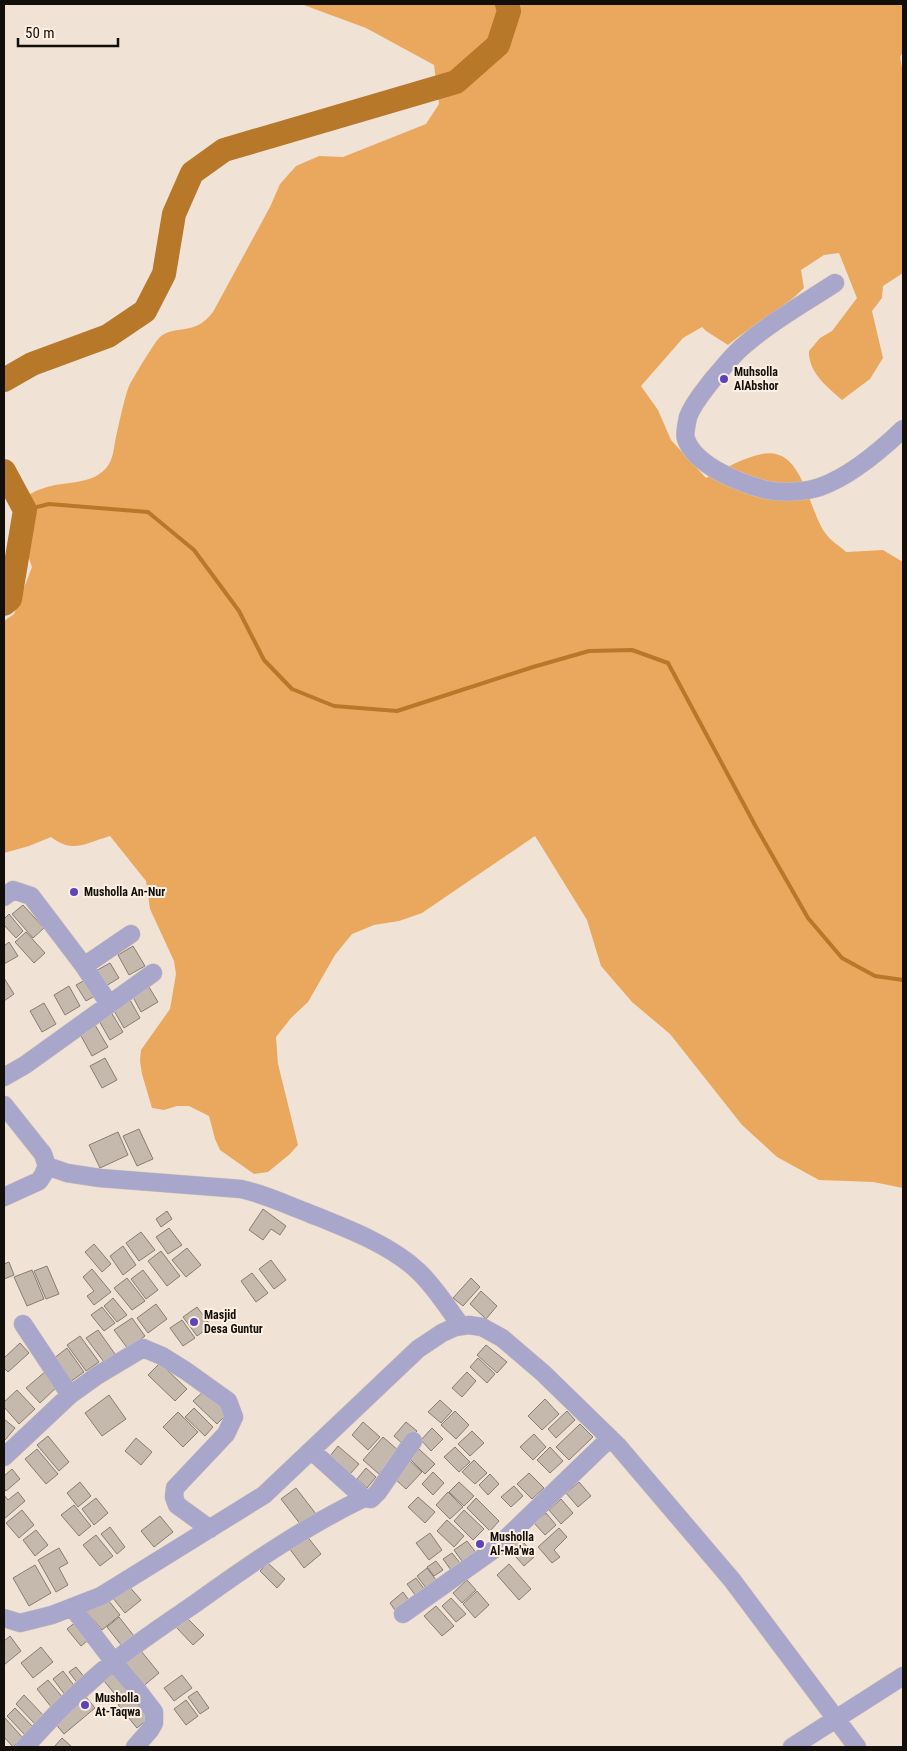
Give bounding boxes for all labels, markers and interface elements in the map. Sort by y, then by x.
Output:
scale bar [18,15,118,47]
text: 50 m [25,24,55,42]
place label: Muhsolla AlAbshor [734,365,779,393]
marker: Muhsolla AlAbshor [718,373,730,385]
place label: Musholla An-Nur [84,885,165,899]
marker: Musholla An-Nur [68,886,80,898]
place label: Masjid Desa Guntur [204,1308,263,1336]
marker: Masjid Desa Guntur [188,1316,200,1328]
place label: Musholla Al-Ma'wa [490,1530,535,1558]
marker: Musholla Al-Ma'wa [474,1538,486,1550]
place label: Musholla At-Taqwa [95,1691,141,1719]
marker: Musholla At-Taqwa [79,1699,91,1711]

